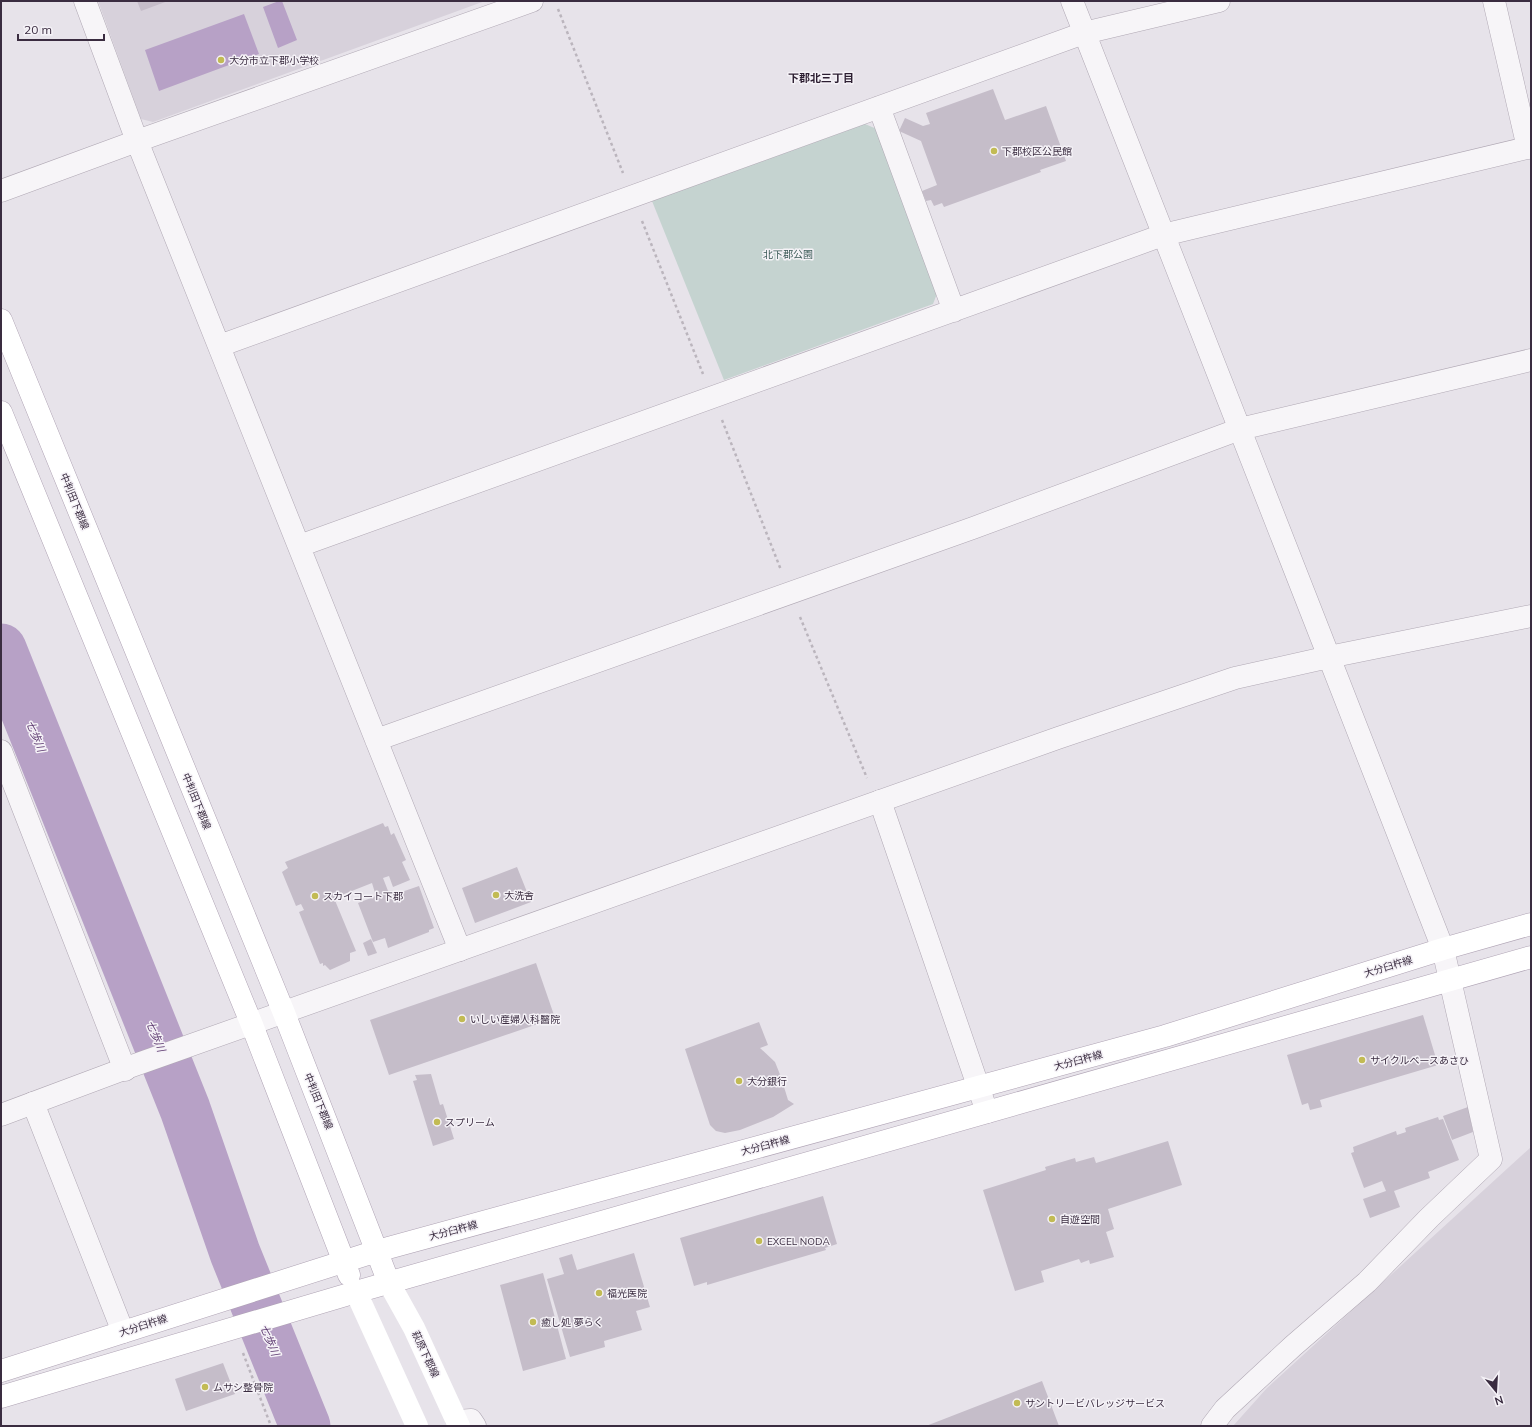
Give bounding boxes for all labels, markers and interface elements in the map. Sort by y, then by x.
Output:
scale bar [18,16,104,42]
text: 20 m [24,22,52,37]
place label: 大分市立下郡小学校 [229,54,319,67]
marker: 大分市立下郡小学校 [216,55,226,65]
district label: 下郡北三丁目 [788,71,854,85]
place label: 下郡校区公民館 [1002,145,1072,158]
marker: 下郡校区公民館 [989,146,999,156]
park label: 北下郡公園 [763,248,813,261]
street label: 中判田下郡線 [57,471,92,531]
water label: 七歩川 [23,718,49,755]
street label: 中判田下郡線 [179,771,214,831]
place label: 大洗舎 [504,889,534,902]
place label: スカイコート下郡 [323,890,403,903]
marker: 大洗舎 [491,890,501,900]
marker: スカイコート下郡 [310,891,320,901]
street label: 大分臼杵線 [1362,953,1414,980]
place label: いしい産婦人科醫院 [470,1013,560,1026]
marker: いしい産婦人科醫院 [457,1014,467,1024]
water label: 七歩川 [143,1018,169,1055]
street label: 大分臼杵線 [1052,1048,1104,1073]
place label: サイクルベースあさひ [1370,1054,1469,1067]
marker: サイクルベースあさひ [1357,1055,1367,1065]
street label: 中判田下郡線 [301,1071,336,1131]
place label: 大分銀行 [747,1075,787,1088]
marker: 大分銀行 [734,1076,744,1086]
place label: スプリーム [445,1116,495,1129]
marker: スプリーム [432,1117,442,1127]
street label: 大分臼杵線 [739,1133,791,1158]
place label: 自遊空間 [1060,1213,1100,1226]
marker: 自遊空間 [1047,1214,1057,1224]
street label: 大分臼杵線 [427,1218,479,1243]
place label: EXCEL NODA [767,1235,830,1248]
marker: EXCEL NODA [754,1236,764,1246]
place label: 福光医院 [607,1287,647,1300]
marker: 福光医院 [594,1288,604,1298]
street label: 大分臼杵線 [117,1312,169,1339]
place label: 癒し処 夢らく [541,1316,604,1329]
marker: 癒し処 夢らく [528,1317,538,1327]
water label: 七歩川 [257,1322,283,1359]
street label: 萩原下郡線 [409,1329,442,1380]
north arrow [1476,1371,1516,1411]
place label: ムサシ整骨院 [213,1381,273,1394]
marker: ムサシ整骨院 [200,1382,210,1392]
text: N [1493,1393,1505,1408]
place label: サントリービバレッジサービス [1025,1397,1165,1410]
marker: サントリービバレッジサービス [1012,1398,1022,1408]

